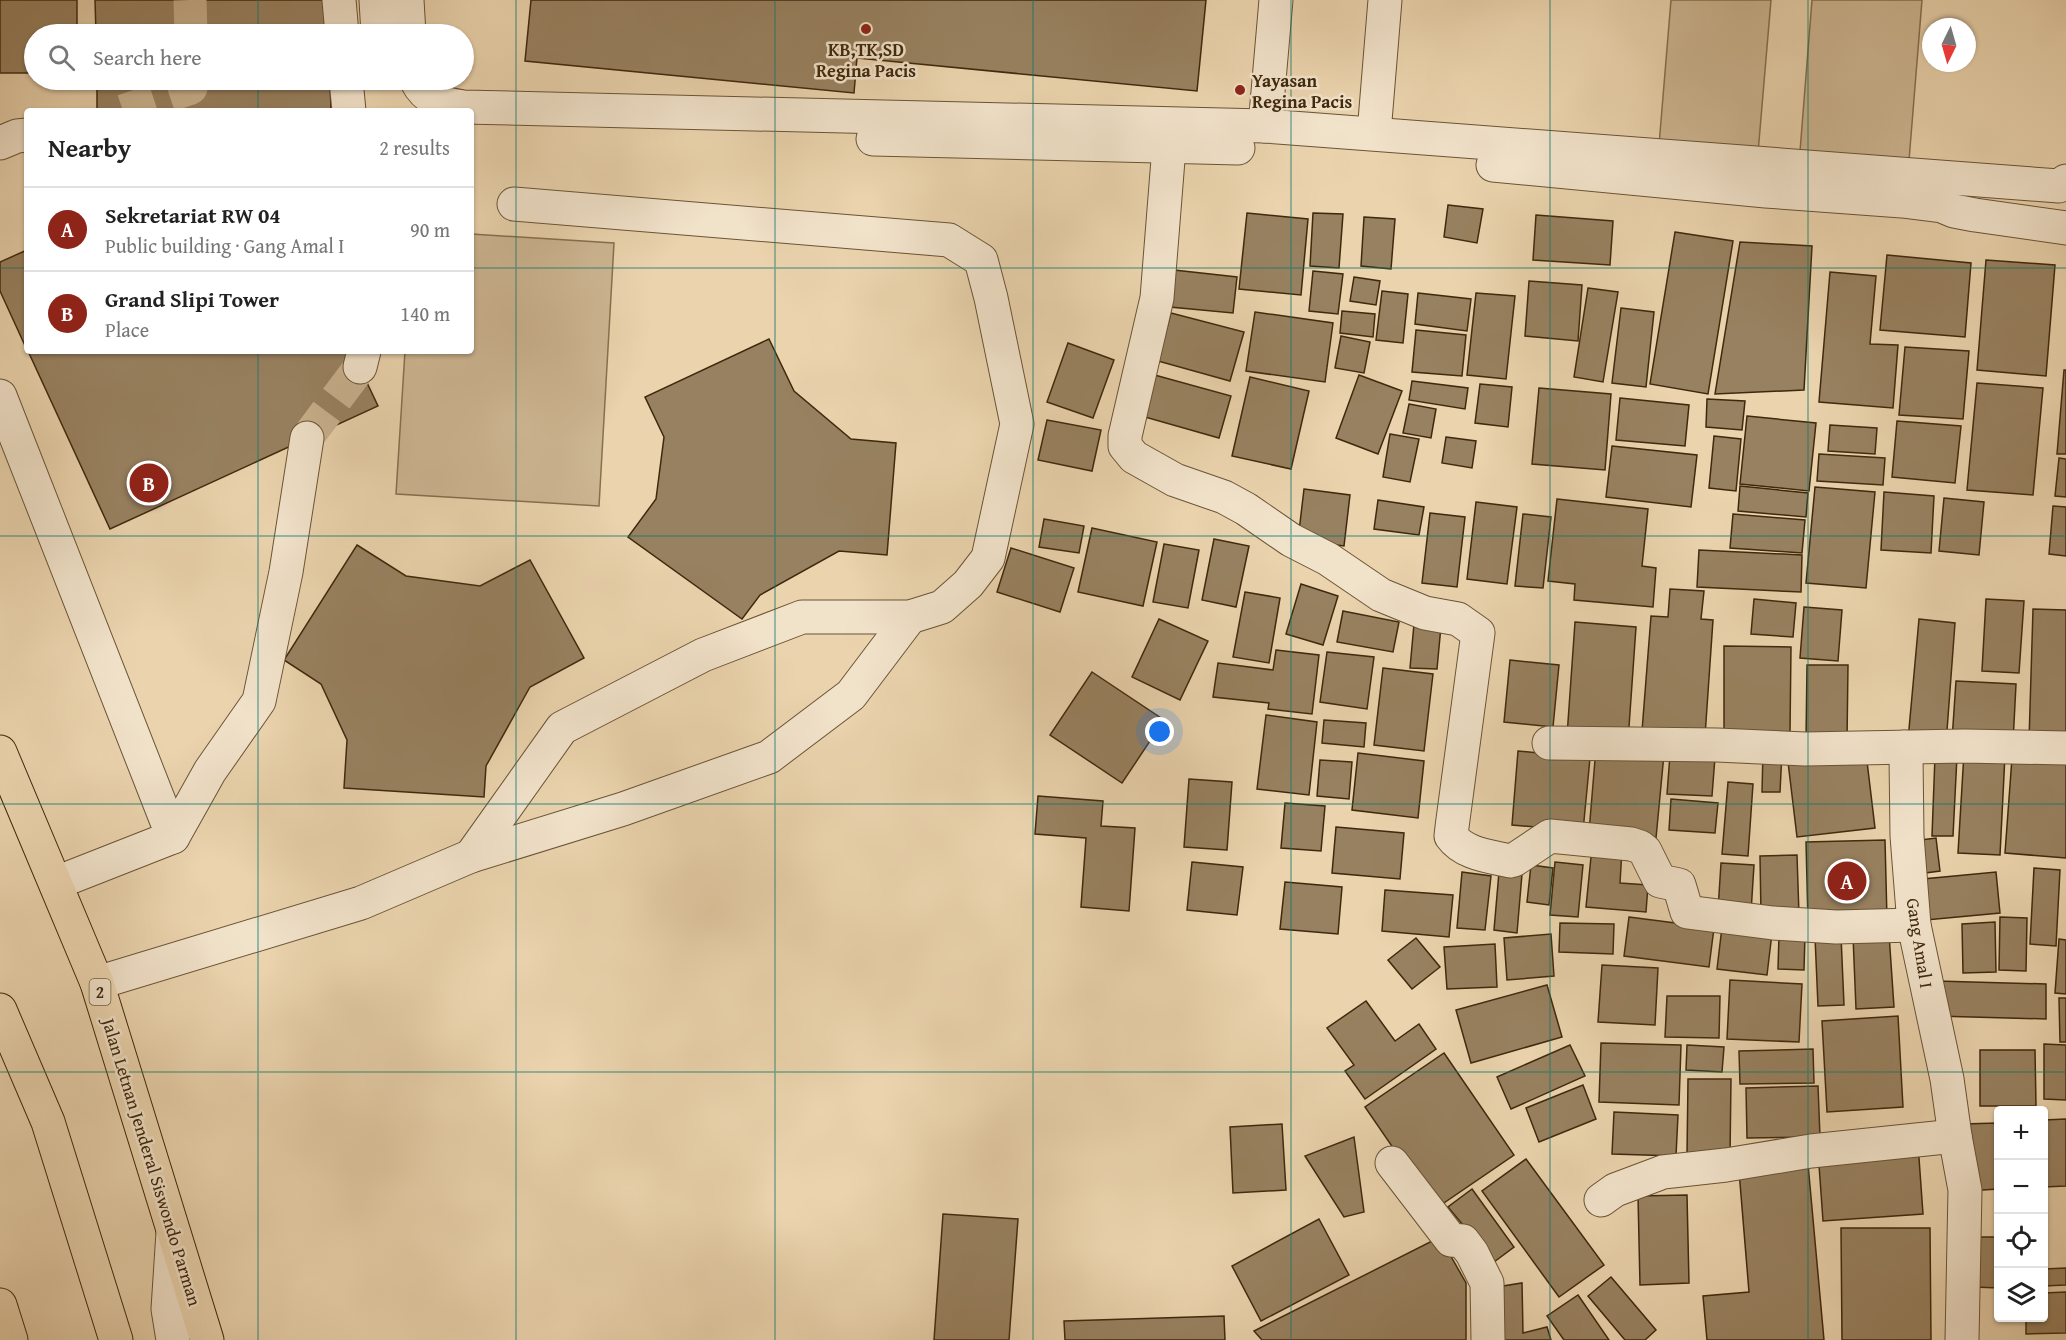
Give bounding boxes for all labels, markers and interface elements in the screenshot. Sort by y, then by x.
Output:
north arrow [1922,18,1976,72]
marker: KB,TK,SD Regina Pacis [859,22,873,36]
search box [24,24,474,90]
place label: KB,TK,SD Regina Pacis [816,36,916,84]
icon: search [45,41,78,74]
text: Search here [93,41,202,73]
place label: Yayasan Regina Pacis [1252,67,1352,115]
marker: Yayasan Regina Pacis [1233,83,1247,97]
text: Nearby [48,128,131,167]
text: 2 results [379,133,450,162]
text: Sekretariat RW 04 [105,199,281,231]
text: A [61,215,74,244]
text: 90 m [410,215,450,244]
text: Public building · Gang Amal I [105,231,344,260]
text: Grand Slipi Tower [105,283,279,315]
text: B [61,299,74,328]
text: 140 m [400,299,450,328]
text: Place [105,315,149,344]
pin: B [130,460,168,506]
your location [1145,717,1174,746]
pin: A [1828,858,1866,904]
street label: Gang Amal I [1900,896,1940,990]
road number: 2 [90,979,110,1005]
street label: Jalan Letnan Jenderal Siswondo Parman [95,1013,209,1309]
map controls [1994,1106,2048,1322]
button: + [1994,1106,2048,1160]
button: − [1994,1160,2048,1214]
button: locate [1994,1214,2048,1268]
button: layers [1994,1268,2048,1322]

